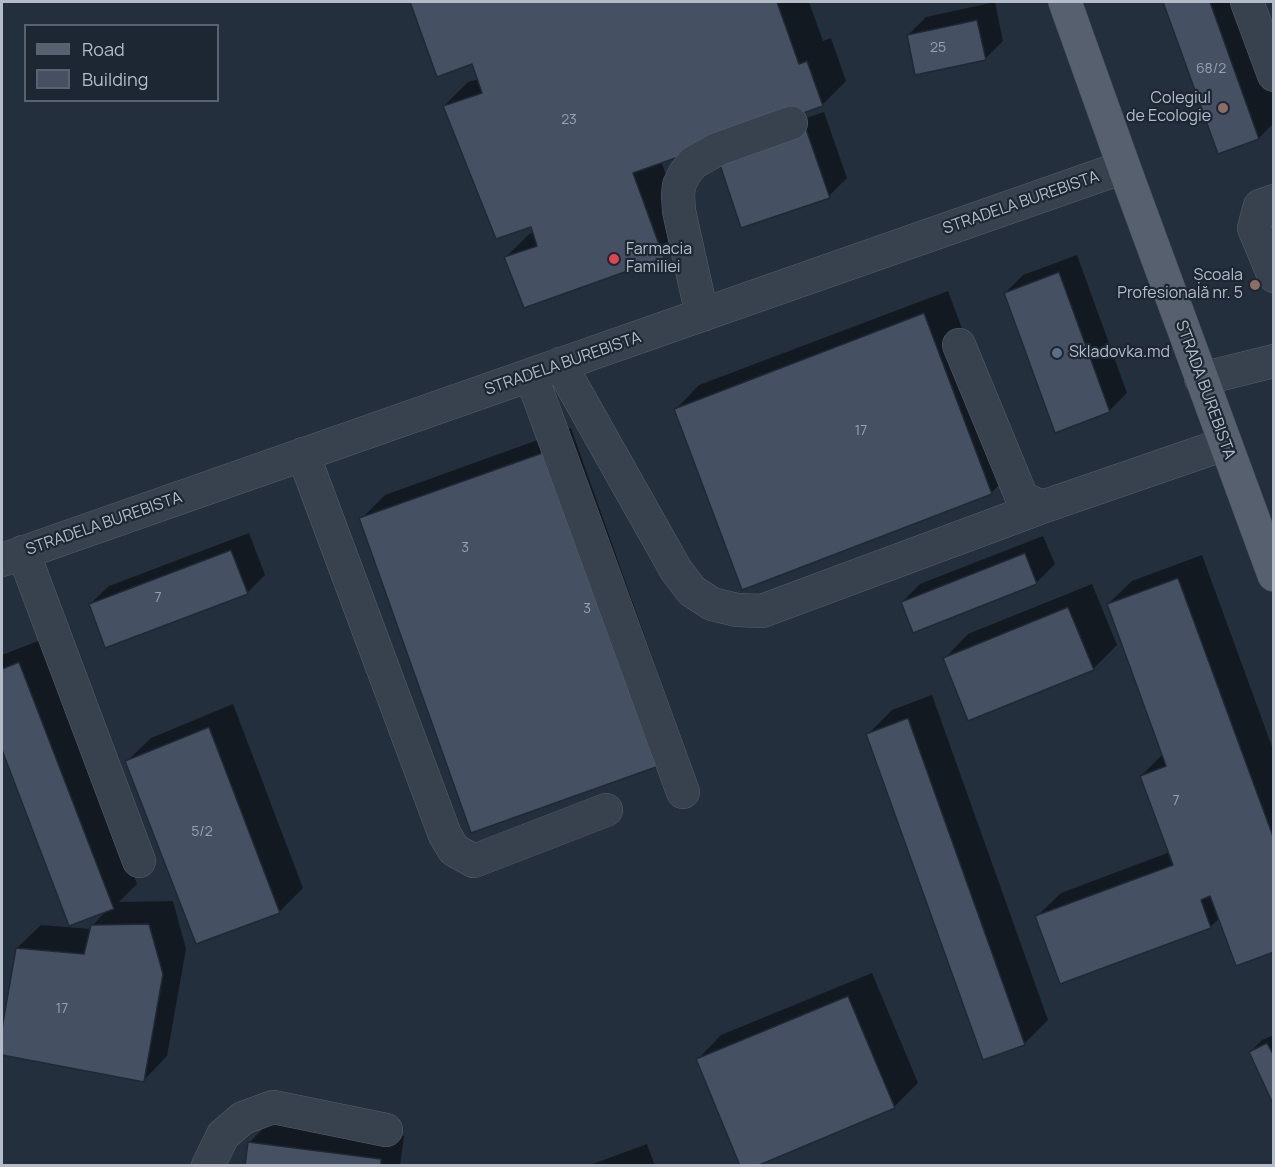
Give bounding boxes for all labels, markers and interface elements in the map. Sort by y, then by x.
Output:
legend [24,24,219,102]
text: Road [82,37,125,61]
house number: 25 [930,40,946,56]
house number: 68/2 [1196,61,1226,77]
text: Building [82,67,148,91]
place label: Colegiul de Ecologie [1126,89,1211,127]
marker: Colegiul de Ecologie [1216,101,1230,115]
house number: 23 [561,112,577,128]
street label: STRADELA BUREBISTA [940,167,1102,239]
place label: Farmacia Familiei [626,240,692,278]
marker: Farmacia Familiei [607,252,621,266]
place label: Școala Profesională nr. 5 [1117,266,1243,304]
marker: Școala Profesională nr. 5 [1248,278,1262,292]
street label: STRADA BUREBISTA [1171,318,1239,462]
street label: STRADELA BUREBISTA [482,328,644,400]
place label: Skladovka.md [1069,343,1170,363]
marker: Skladovka.md [1050,346,1064,360]
house number: 17 [855,423,867,439]
street label: STRADELA BUREBISTA [23,488,185,560]
house number: 3 [461,540,469,556]
house number: 7 [154,590,162,606]
house number: 3 [583,601,591,617]
house number: 7 [1172,793,1180,809]
house number: 5/2 [191,824,213,840]
house number: 17 [56,1001,68,1017]

